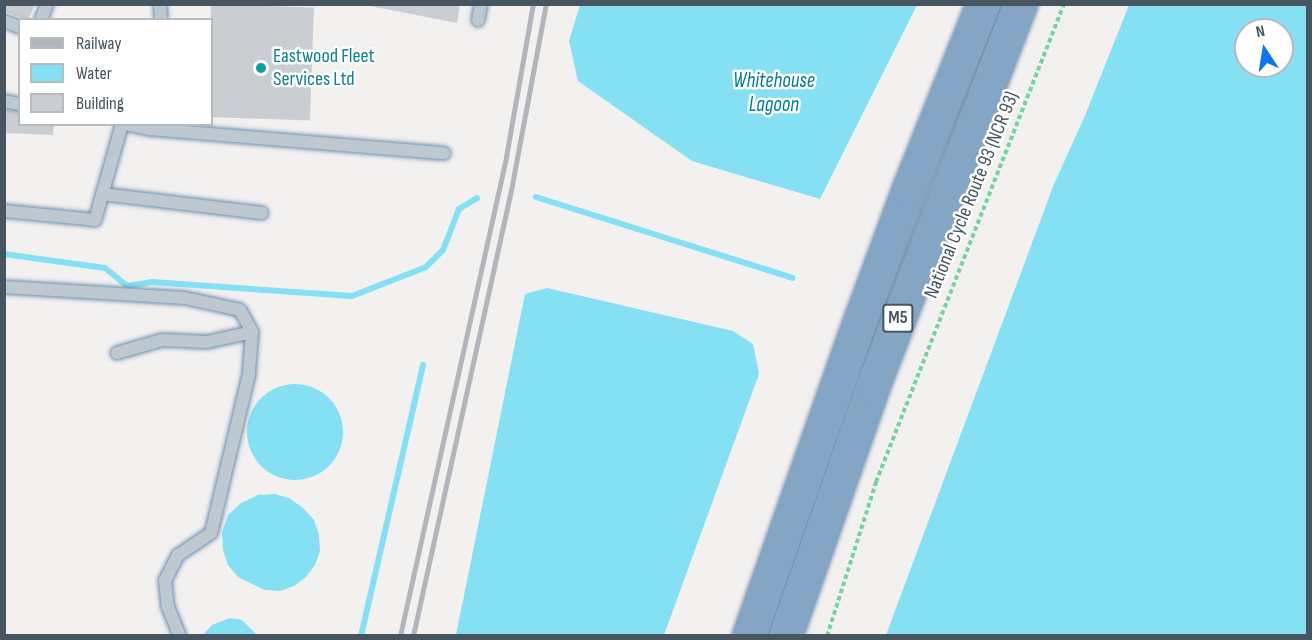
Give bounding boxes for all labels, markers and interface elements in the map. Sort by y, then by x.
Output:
legend [18,18,213,126]
north arrow [1234,18,1294,78]
text: N [1254,22,1267,42]
text: Railway [76,33,121,54]
place label: Eastwood Fleet Services Ltd [273,45,375,92]
marker: Eastwood Fleet Services Ltd [254,61,268,75]
text: Water [76,63,112,84]
water label: Whitehouse Lagoon [733,68,815,118]
street label: National Cycle Route 93 (NCR 93) [920,88,1024,302]
text: Building [76,93,124,114]
road number: M5 [882,303,914,333]

